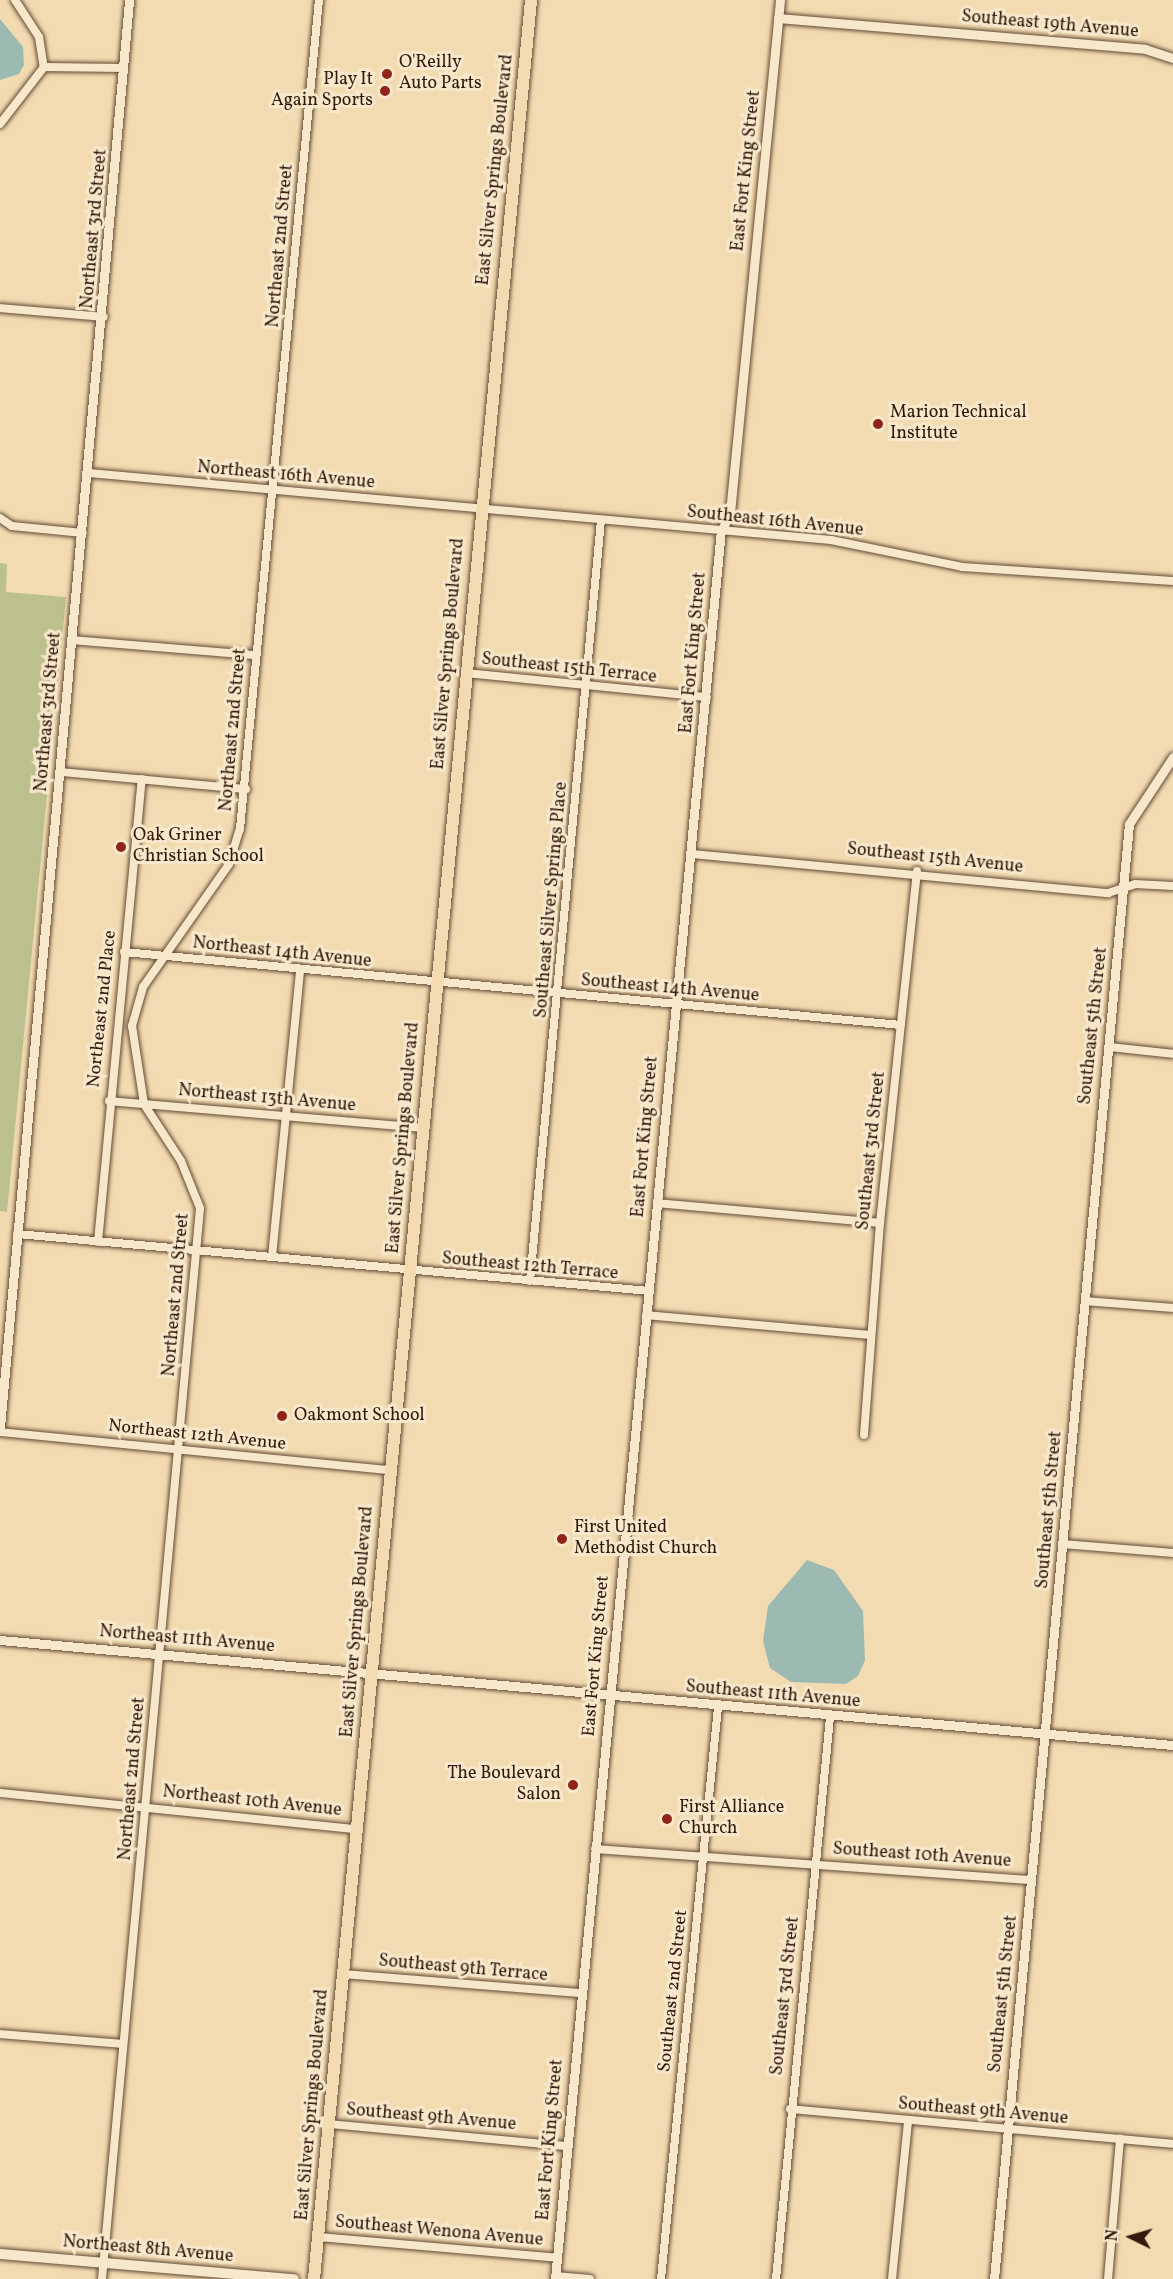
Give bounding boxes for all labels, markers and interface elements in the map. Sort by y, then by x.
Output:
street label: Southeast 19th Avenue [961,6,1139,44]
place label: O'Reilly Auto Parts [399,53,482,96]
street label: East Silver Springs Boulevard [473,53,519,287]
marker: O'Reilly Auto Parts [380,67,394,81]
place label: Play It Again Sports [271,70,373,112]
marker: Play It Again Sports [378,84,392,98]
street label: East Fort King Street [728,89,766,253]
street label: Northeast 3rd Street [77,148,113,310]
street label: Northeast 2nd Street [263,163,299,329]
place label: Marion Technical Institute [890,403,1027,446]
marker: Marion Technical Institute [871,417,885,431]
street label: Northeast 16th Avenue [196,457,376,495]
street label: Southeast 16th Avenue [686,502,864,542]
street label: East Silver Springs Boulevard [428,537,470,771]
street label: East Fort King Street [676,571,712,735]
street label: Northeast 3rd Street [31,631,67,793]
street label: Northeast 2nd Street [216,647,252,813]
street label: Southeast 15th Terrace [480,649,658,689]
street label: Southeast Silver Springs Place [531,781,573,1019]
place label: Oak Griner Christian School [133,826,264,868]
street label: Southeast 15th Avenue [846,839,1024,879]
marker: Oak Griner Christian School [114,840,128,854]
street label: Northeast 2nd Place [84,929,122,1089]
street label: Northeast 14th Avenue [191,933,373,973]
street label: Southeast 5th Street [1075,946,1113,1106]
street label: Southeast 14th Avenue [580,970,760,1008]
street label: East Silver Springs Boulevard [383,1021,425,1255]
street label: East Fort King Street [628,1055,664,1219]
street label: Southeast 3rd Street [853,1071,891,1231]
street label: Northeast 13th Avenue [177,1080,357,1118]
street label: Northeast 2nd Street [159,1212,195,1378]
street label: Southeast 12th Terrace [441,1249,619,1285]
place label: Oakmont School [294,1405,425,1427]
marker: Oakmont School [275,1409,289,1423]
street label: Northeast 12th Avenue [107,1416,287,1456]
street label: Southeast 5th Street [1032,1430,1068,1590]
street label: East Silver Springs Boulevard [337,1505,379,1739]
place label: First United Methodist Church [574,1518,717,1561]
marker: First United Methodist Church [555,1532,569,1546]
street label: East Fort King Street [579,1574,615,1738]
street label: Northeast 11th Avenue [98,1622,276,1658]
street label: Southeast 11th Avenue [685,1677,861,1713]
street label: Northeast 2nd Street [115,1696,151,1862]
place label: The Boulevard Salon [447,1764,561,1806]
marker: The Boulevard Salon [566,1778,580,1792]
street label: Northeast 10th Avenue [161,1782,343,1822]
place label: First Alliance Church [679,1798,784,1840]
marker: First Alliance Church [660,1812,674,1826]
street label: Southeast 10th Avenue [832,1839,1012,1873]
street label: Southeast 2nd Street [655,1909,693,2073]
street label: Southeast 5th Street [985,1914,1023,2074]
street label: Southeast 3rd Street [767,1916,805,2076]
street label: Southeast 9th Terrace [377,1951,549,1987]
street label: East Silver Springs Boulevard [292,1988,334,2222]
street label: East Fort King Street [533,2058,569,2222]
street label: Southeast 9th Avenue [897,2094,1069,2130]
street label: Southeast 9th Avenue [345,2100,517,2136]
north arrow [1101,2207,1161,2267]
street label: Southeast Wenona Avenue [334,2212,544,2252]
text: N [1102,2229,1125,2242]
street label: Northeast 8th Avenue [62,2232,234,2268]

